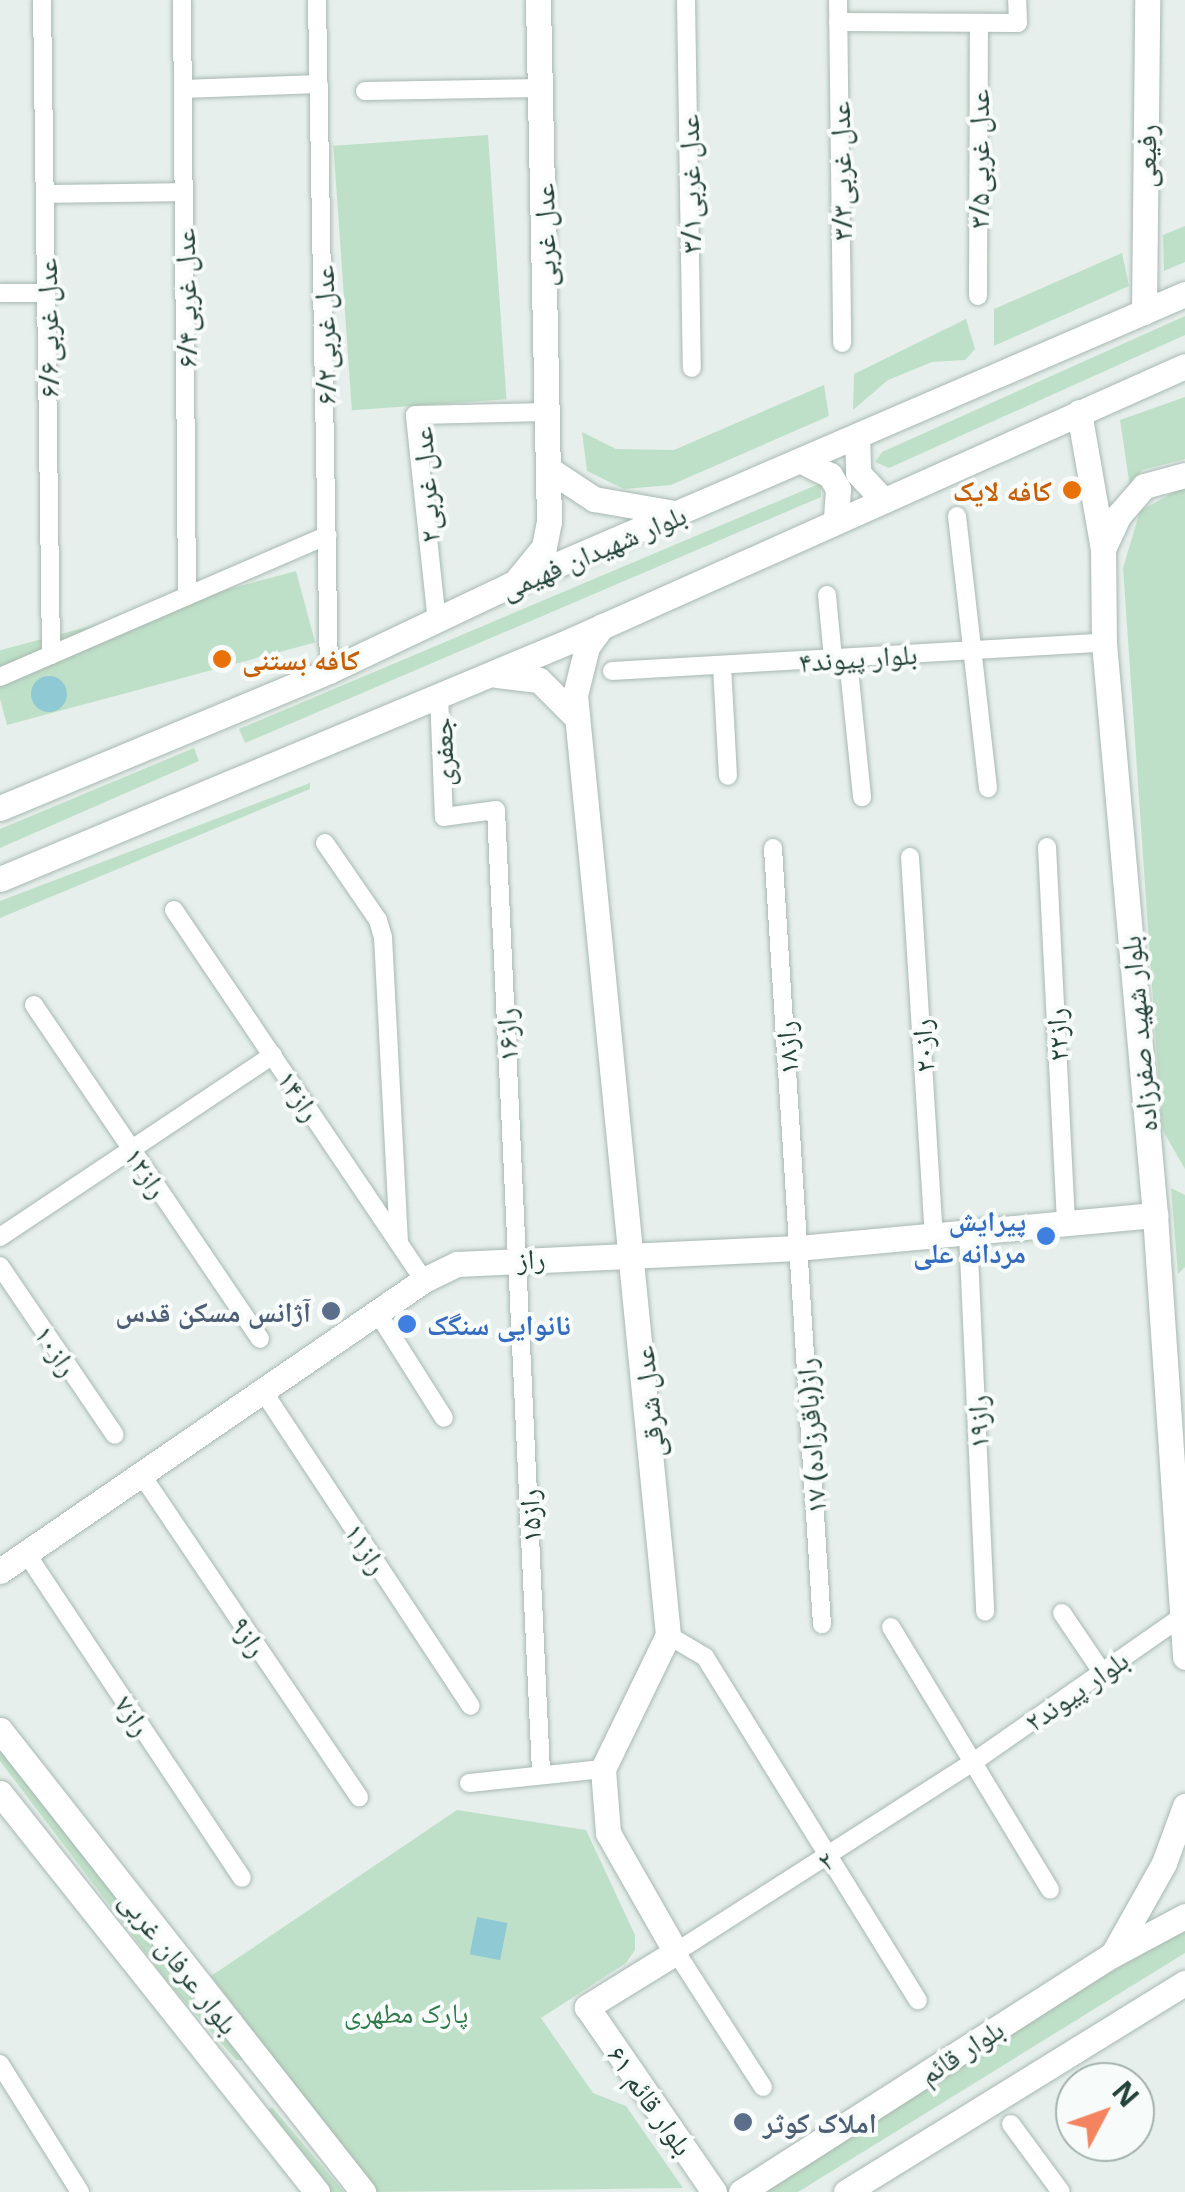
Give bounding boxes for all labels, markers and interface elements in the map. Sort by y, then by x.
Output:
street label: عدل غربی۳/۵ [961,89,995,229]
street label: عدل غربی۳/۳ [822,101,858,241]
street label: عدل غربی۳/۱ [671,114,707,254]
street label: رفیعی [1128,124,1162,188]
street label: عدل غربی [526,183,562,287]
street label: ۶/۴عدل غربی [167,228,203,368]
street label: ۶/۶عدل غربی [29,258,65,398]
street label: ۶/۲عدل غربی [306,265,342,405]
street label: عدل غربی۲ [404,426,446,544]
place label: کافه لایک [953,473,1052,507]
marker: کافه لایک [1061,479,1083,501]
street label: بلوار شهیدان فهیمی [495,497,691,605]
street label: بلوار پیوند۴ [798,636,918,678]
place label: کافه بستنی [242,642,360,676]
marker: کافه بستنی [211,648,233,670]
street label: جعفری [424,717,460,787]
street label: بلوار شهید صفرزاده [1113,935,1163,1133]
street label: راز۱۶ [488,1007,524,1063]
street label: راز۲۲ [1038,1007,1074,1063]
street label: راز۲۰ [903,1018,941,1074]
street label: راز۱۸ [767,1020,805,1076]
street label: راز۱۴ [271,1063,329,1127]
street label: راز۱۲ [118,1140,176,1204]
place label: پیرایش مردانه علی [913,1203,1026,1269]
marker: پیرایش مردانه علی [1035,1225,1057,1247]
street label: راز [516,1240,546,1276]
place label: آژانس مسکن قدس [115,1294,311,1328]
marker: آژانس مسکن قدس [320,1300,342,1322]
place label: نانوایی سنگک [427,1307,571,1341]
marker: نانوایی سنگک [396,1313,418,1335]
street label: راز۱۰ [28,1318,86,1382]
street label: عدل شرقی [625,1345,671,1459]
street label: ۱۷ راز(باقرزاده) [788,1357,832,1515]
street label: راز۱۹ [959,1395,995,1449]
street label: راز۱۵ [511,1488,547,1544]
street label: راز۱۱ [338,1516,396,1580]
street label: راز۹ [225,1610,275,1662]
street label: بلوار پیوند۲ [1018,1642,1134,1738]
street label: راز۷ [109,1689,159,1741]
street label: ۲ [811,1842,839,1878]
street label: بلوار عرفان غربی [114,1884,246,2040]
park label: پارک مطهری [344,1995,468,2029]
street label: بلوار قائم [913,2011,1009,2091]
street label: بلوار قائم ۶۱ [601,2039,701,2161]
north arrow [1055,2062,1155,2162]
text: N [1104,2073,1148,2115]
place label: املاک کوثر [763,2105,877,2139]
marker: املاک کوثر [732,2111,754,2133]

